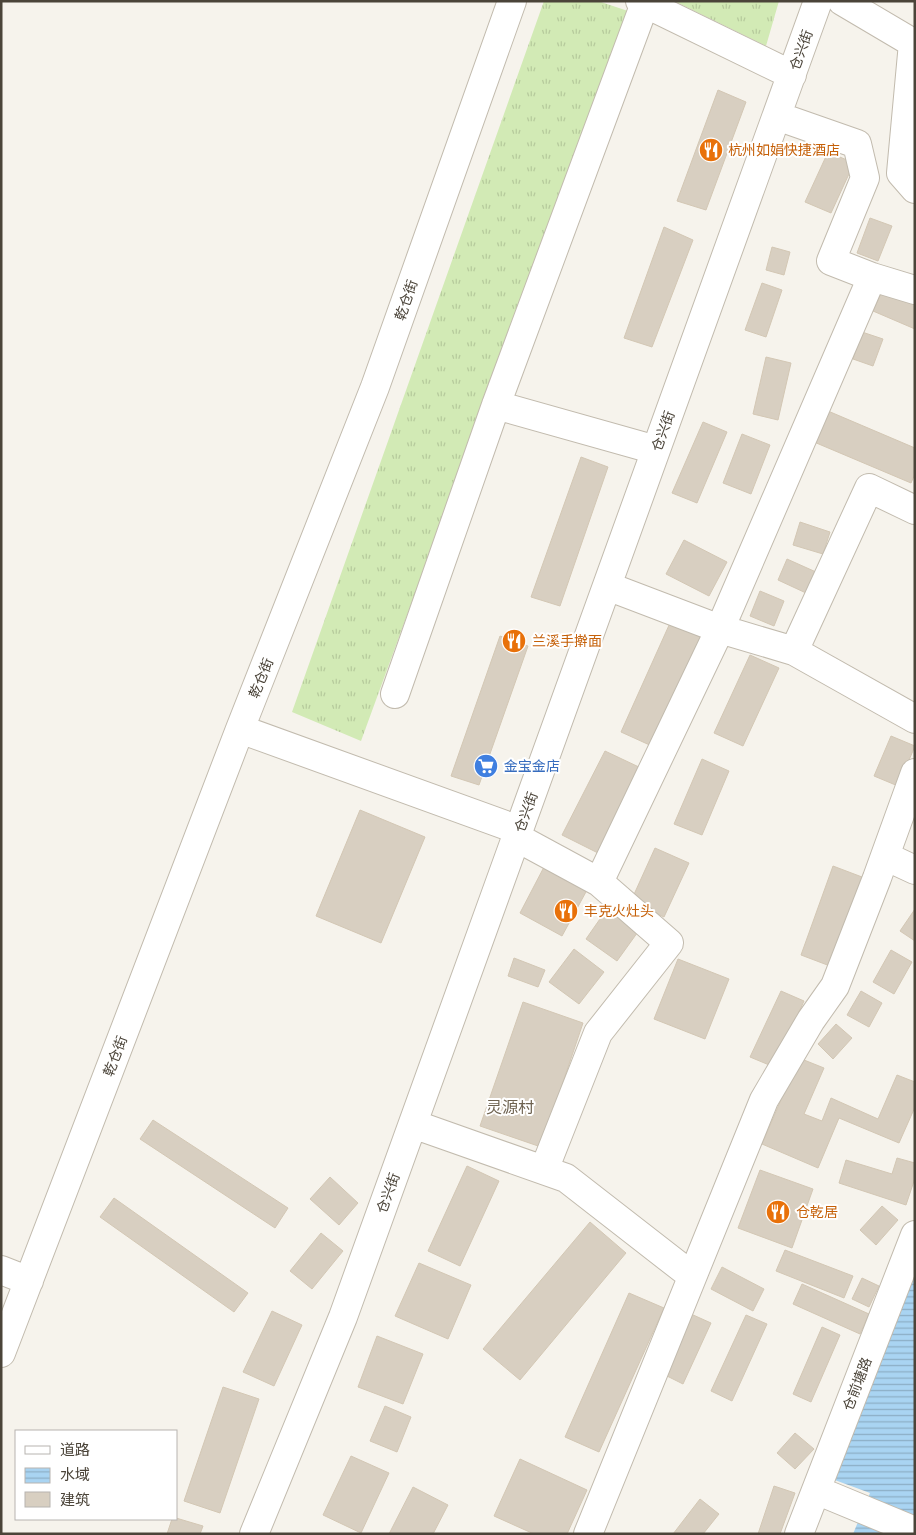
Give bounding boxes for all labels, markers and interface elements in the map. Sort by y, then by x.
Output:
street label: 仓兴街 [785,27,817,73]
restaurant icon: 杭州如娟快捷酒店 [698,137,724,163]
place label: 杭州如娟快捷酒店 [728,141,840,159]
street label: 乾仓街 [391,277,421,323]
street label: 仓兴街 [647,408,679,454]
restaurant icon: 兰溪手擀面 [501,628,527,654]
place label: 兰溪手擀面 [532,632,602,650]
street label: 乾仓街 [245,655,277,701]
supermarket icon: 金宝金店 [473,753,499,779]
place label: 金宝金店 [504,757,560,775]
street label: 仓兴街 [510,789,542,835]
restaurant icon: 丰克火灶头 [553,898,579,924]
place label: 丰克火灶头 [584,902,654,920]
street label: 乾仓街 [99,1033,131,1079]
district label: 灵源村 [486,1097,534,1117]
street label: 仓兴街 [372,1170,404,1216]
restaurant icon: 仓乾居 [765,1199,791,1225]
place label: 仓乾居 [796,1203,838,1221]
street label: 仓前塘路 [839,1355,875,1413]
legend [15,1430,178,1520]
text: 道路 [60,1440,90,1459]
text: 水域 [60,1465,90,1484]
text: 建筑 [60,1490,90,1509]

